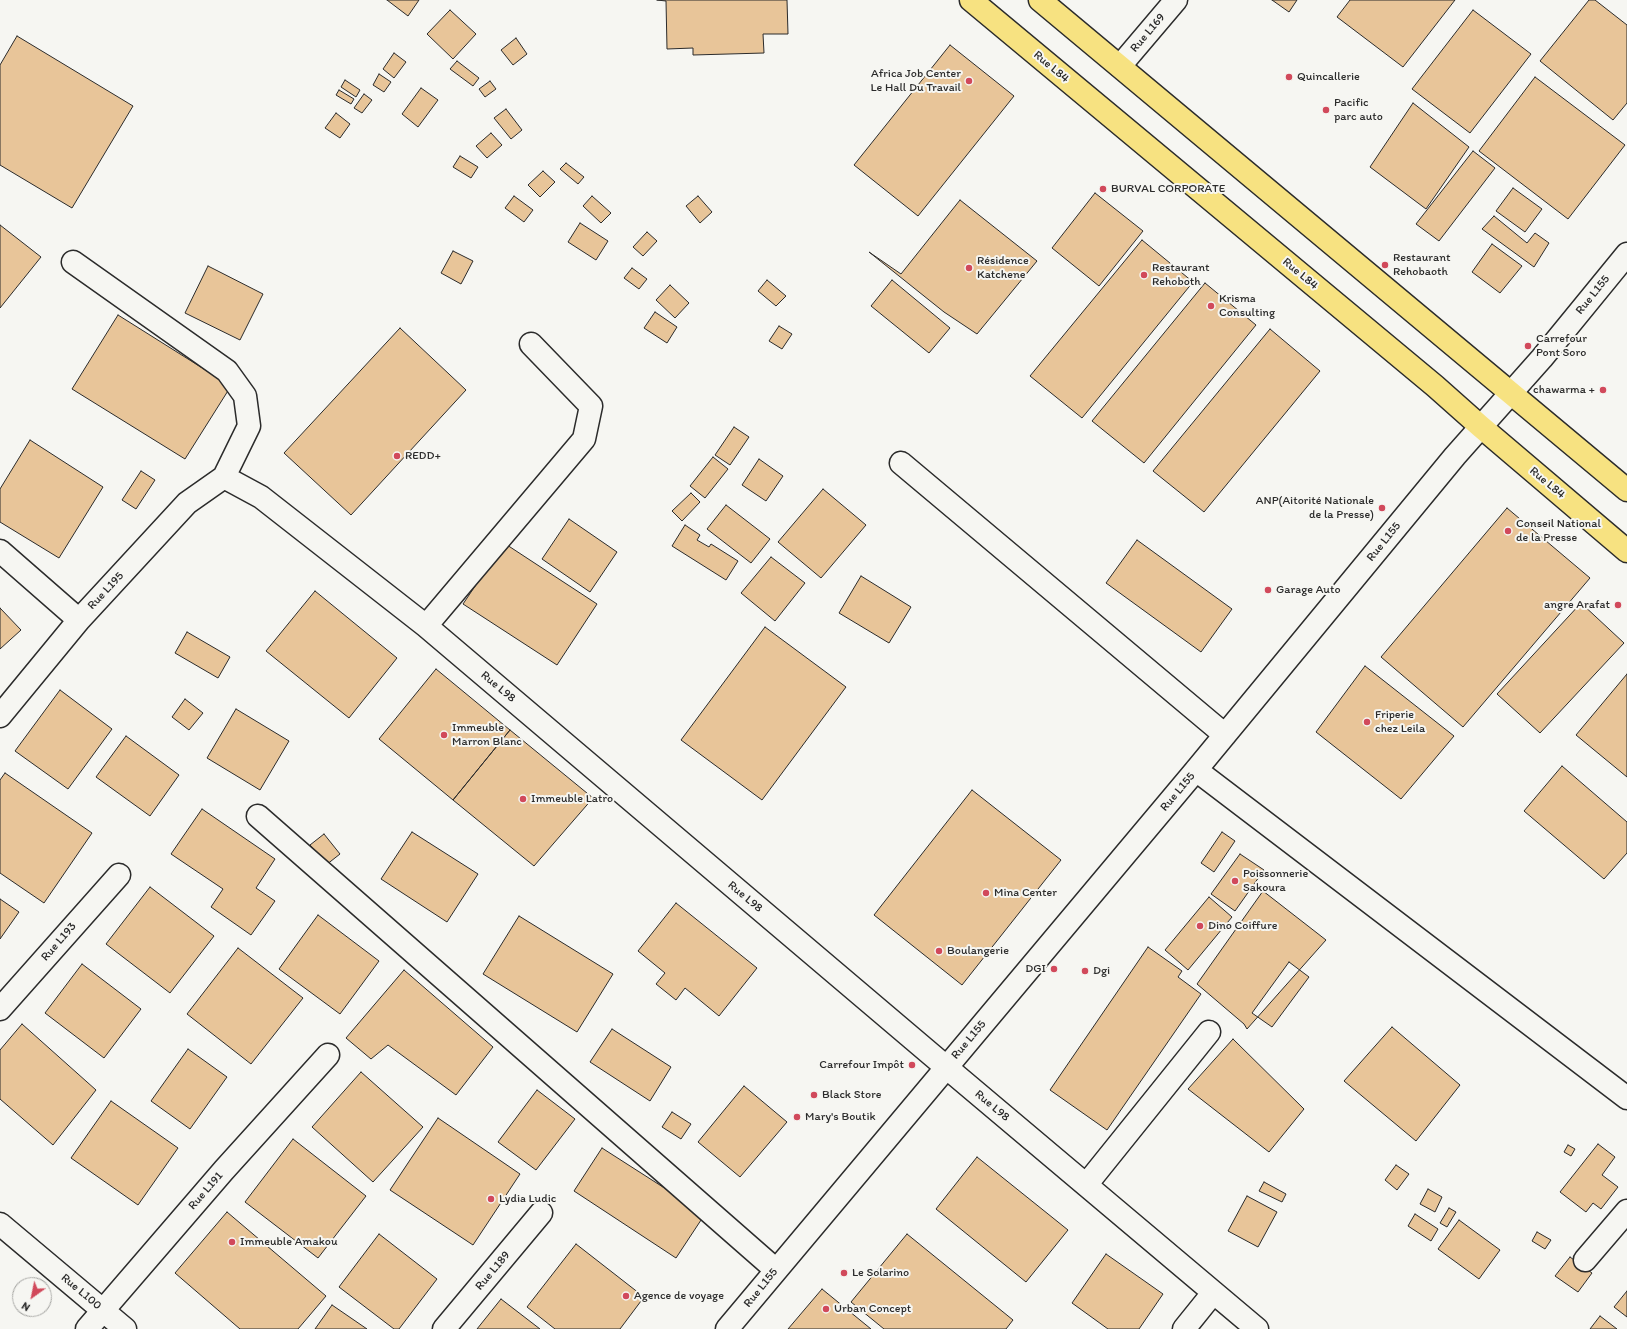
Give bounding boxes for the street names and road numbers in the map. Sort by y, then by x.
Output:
street label: Rue L169 [1128,11,1168,55]
street label: Rue L84 [1030,48,1072,86]
street label: Rue L84 [1279,255,1321,293]
street label: Rue L155 [1573,272,1613,318]
street label: Rue L84 [1526,464,1568,502]
street label: Rue L155 [1364,519,1404,565]
street label: Rue L195 [85,569,127,613]
street label: Rue L98 [478,668,518,706]
street label: Rue L155 [1158,770,1198,814]
street label: Rue L98 [725,878,765,916]
street label: Rue L193 [38,920,80,964]
street label: Rue L155 [949,1018,989,1062]
street label: Rue L98 [972,1087,1012,1125]
street label: Rue L191 [186,1169,226,1213]
street label: Rue L189 [472,1248,514,1294]
street label: Rue L155 [741,1265,781,1311]
street label: Rue L100 [58,1271,104,1313]

